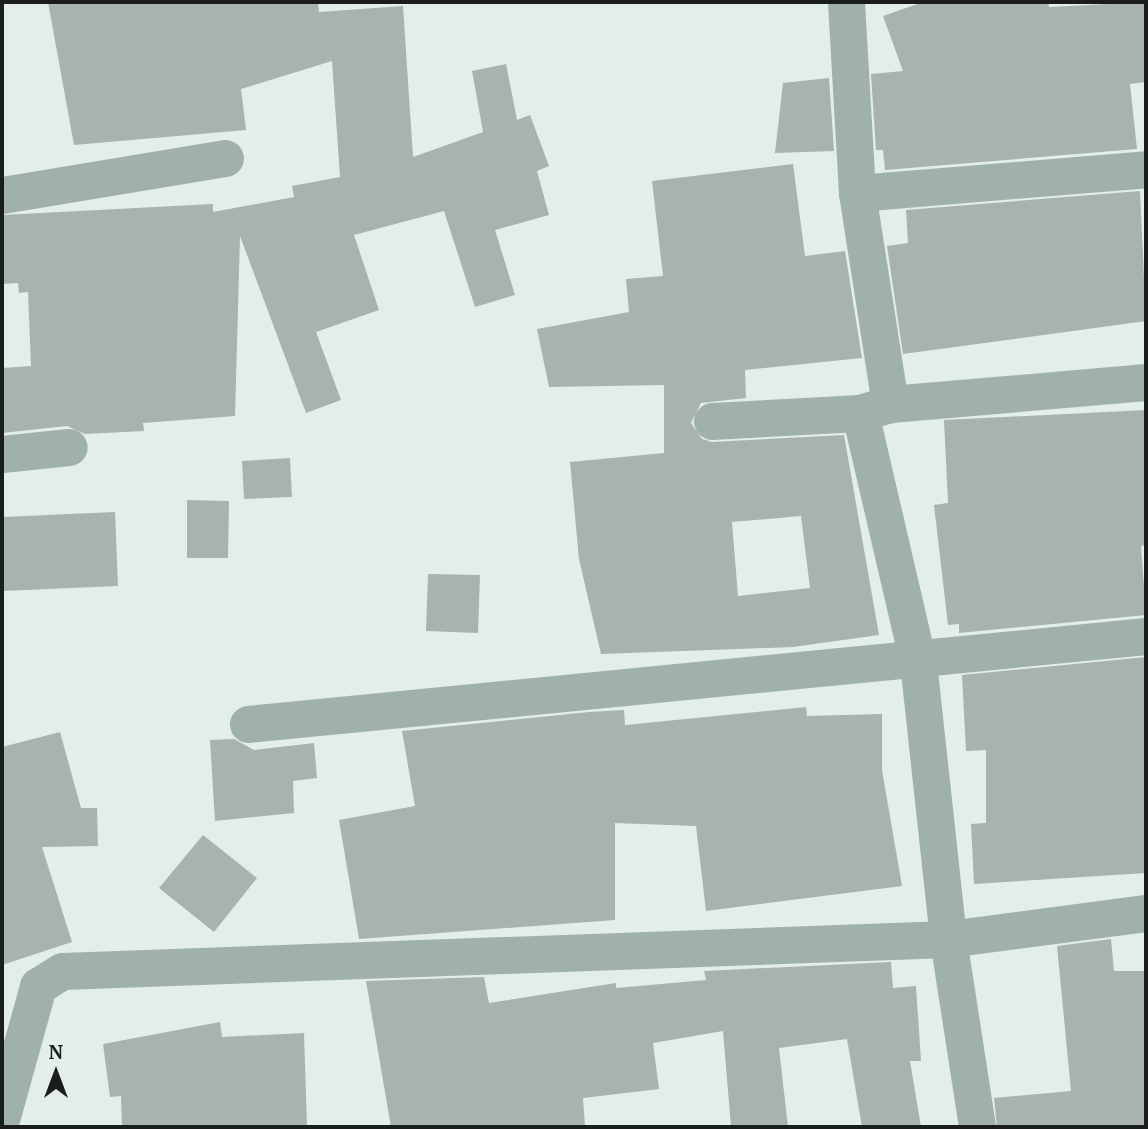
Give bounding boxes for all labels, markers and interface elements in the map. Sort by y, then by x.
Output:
north arrow [21,1038,91,1108]
text: N [49,1039,63,1064]

